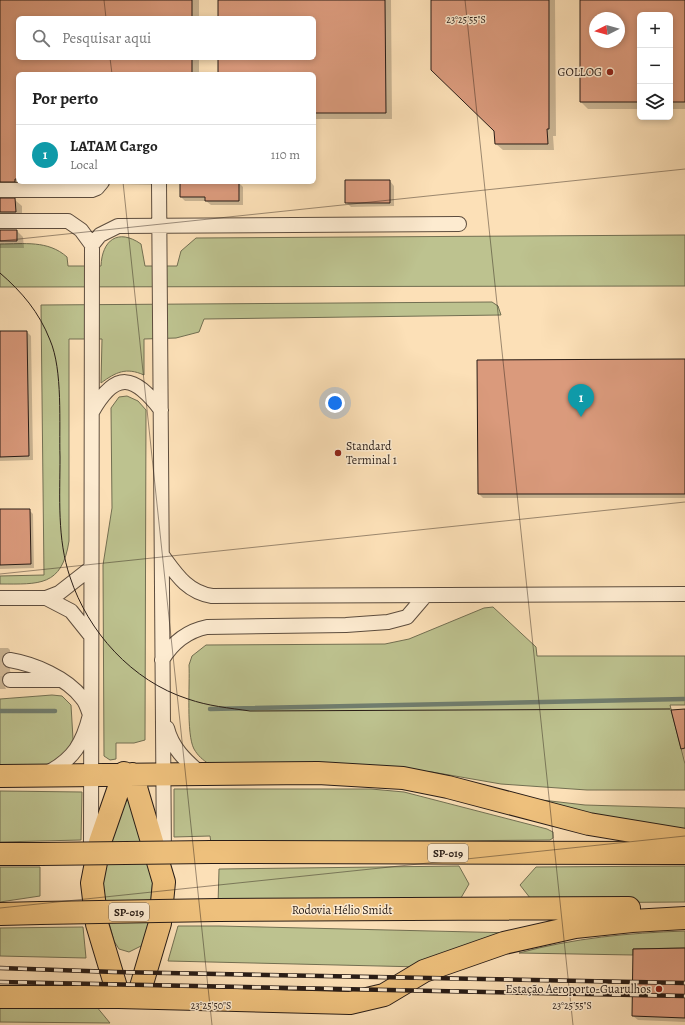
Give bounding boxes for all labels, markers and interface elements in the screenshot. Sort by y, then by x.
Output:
north arrow [589,12,625,48]
map controls [637,12,673,120]
button: + [637,12,673,48]
text: 23°25'55"S [446,13,486,26]
search box [16,16,316,60]
icon: search [30,27,52,49]
text: Pesquisar aqui [62,28,151,48]
button: − [637,48,673,84]
place label: GOLLOG [557,64,602,80]
marker: GOLLOG [605,67,615,77]
button: layers [637,84,673,120]
text: Por perto [32,87,98,110]
text: LATAM Cargo [70,136,158,156]
text: 1 [43,146,47,163]
text: 110 m [271,146,300,163]
text: Local [70,156,98,173]
pin: 1 [568,384,594,417]
your location [325,393,345,413]
place label: Standard Terminal 1 [346,438,397,468]
marker: Standard Terminal 1 [333,448,343,458]
road number: SP-019 [428,844,468,862]
street label: Rodovia Hélio Smidt [292,902,392,918]
road number: SP-019 [109,903,149,921]
place label: Estação Aeroporto-Guarulhos [505,981,651,997]
marker: Estação Aeroporto-Guarulhos [654,984,664,994]
text: 23°25'50"S [191,999,231,1012]
text: 23°25'55"S [552,999,592,1012]

